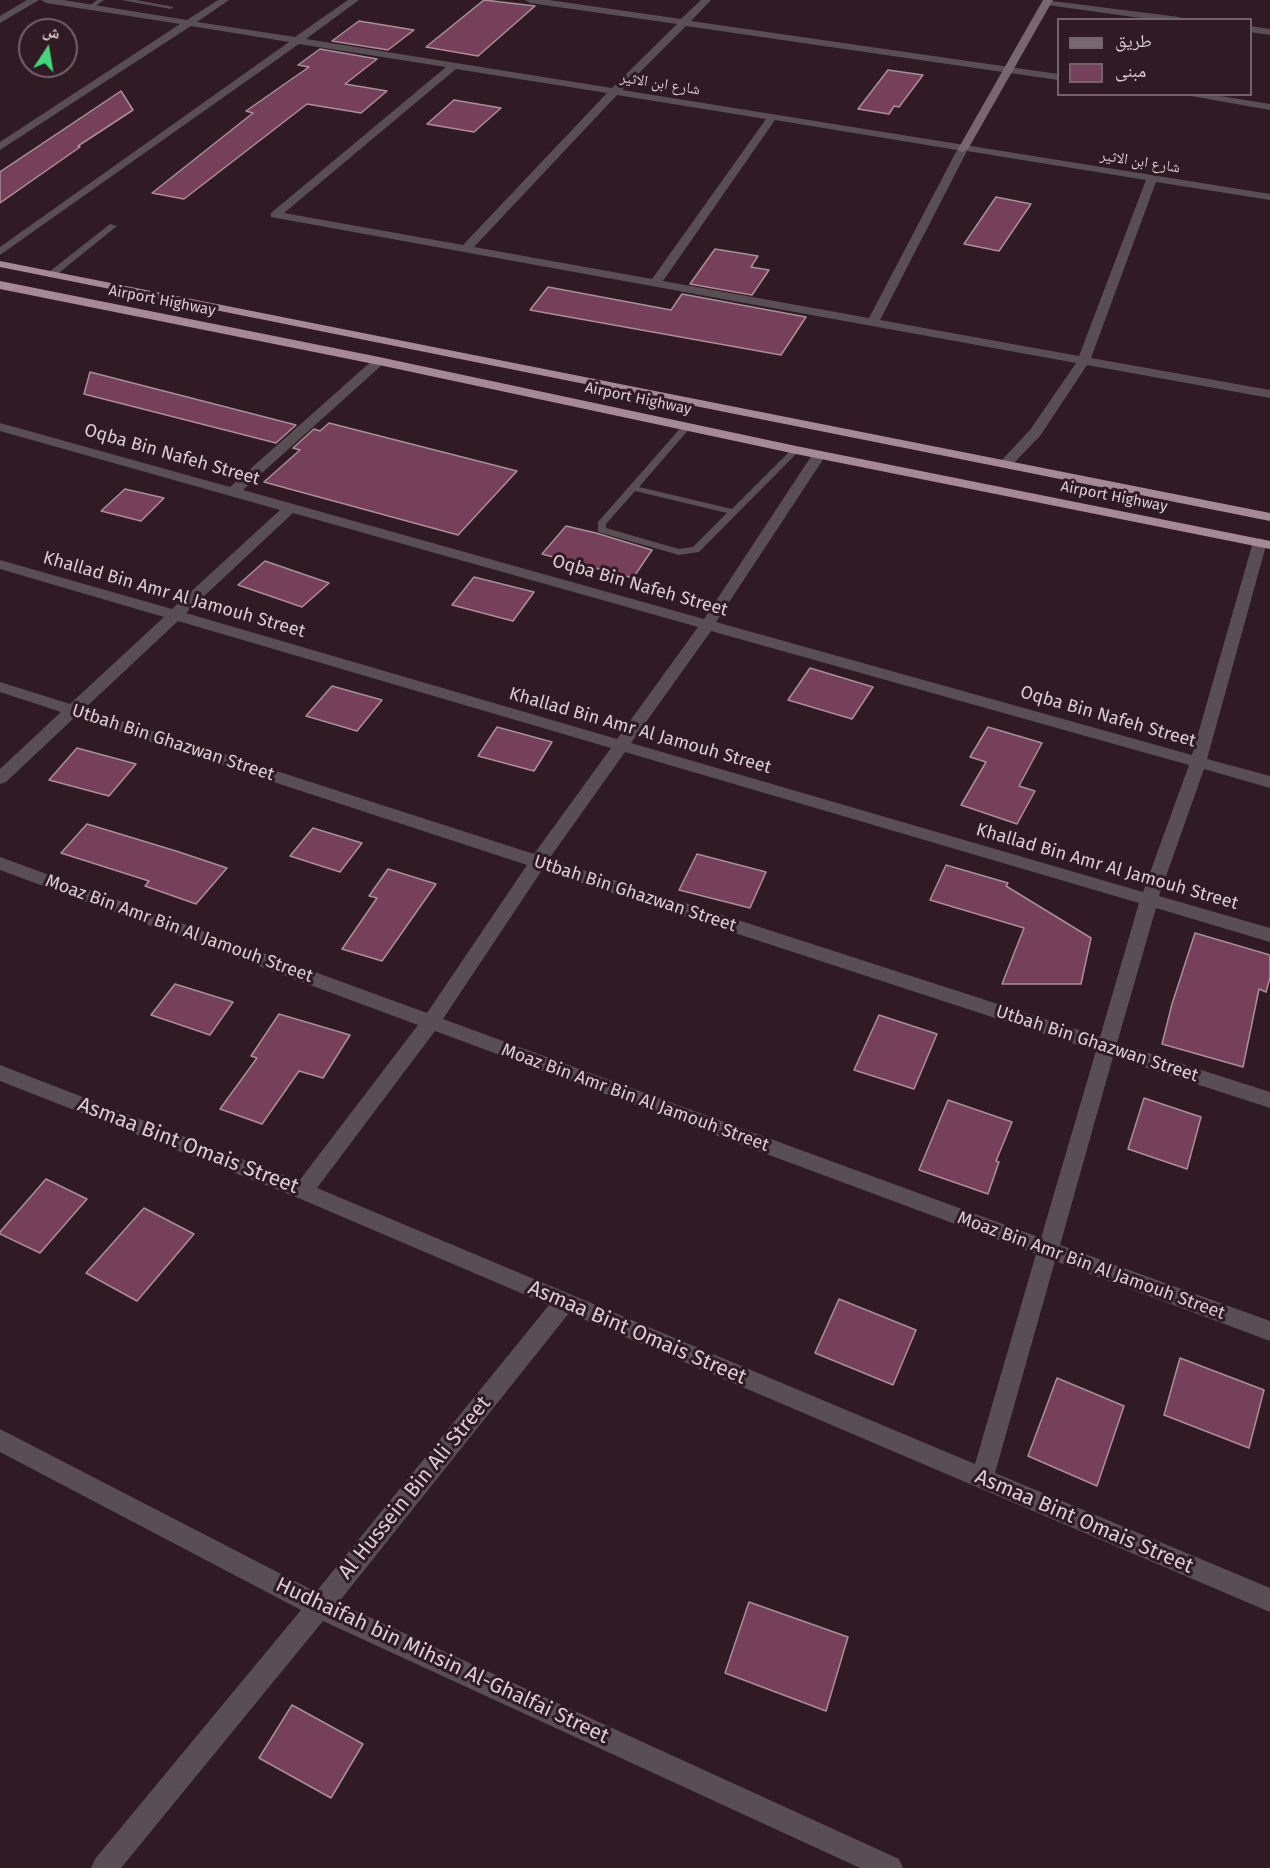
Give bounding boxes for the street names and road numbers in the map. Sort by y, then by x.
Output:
street label: شارع ابن الاثير [619,69,701,99]
street label: شارع ابن الاثير [1099,147,1181,177]
street label: Airport Highway [107,282,217,320]
street label: Airport Highway [583,379,693,419]
street label: Oqba Bin Nafeh Street [82,420,262,490]
street label: Airport Highway [1059,478,1169,516]
street label: Khallad Bin Amr Al Jamouh Street [41,547,307,643]
street label: Oqba Bin Nafeh Street [550,551,730,621]
street label: Oqba Bin Nafeh Street [1018,682,1198,752]
street label: Khallad Bin Amr Al Jamouh Street [507,683,773,779]
street label: Utbah Bin Ghazwan Street [69,700,277,786]
street label: Khallad Bin Amr Al Jamouh Street [974,819,1240,915]
street label: Utbah Bin Ghazwan Street [531,851,739,937]
street label: Moaz Bin Amr Bin Al Jamouh Street [42,870,316,988]
street label: Utbah Bin Ghazwan Street [993,1001,1201,1087]
street label: Moaz Bin Amr Bin Al Jamouh Street [498,1039,772,1157]
street label: Asmaa Bint Omais Street [74,1092,302,1200]
street label: Moaz Bin Amr Bin Al Jamouh Street [954,1207,1228,1325]
street label: Asmaa Bint Omais Street [524,1276,750,1390]
street label: Al Hussein Bin Ali Street [333,1391,497,1585]
street label: Asmaa Bint Omais Street [971,1465,1197,1579]
street label: Hudhaifah bin Mihsin Al-Ghalfai Street [271,1572,613,1750]

